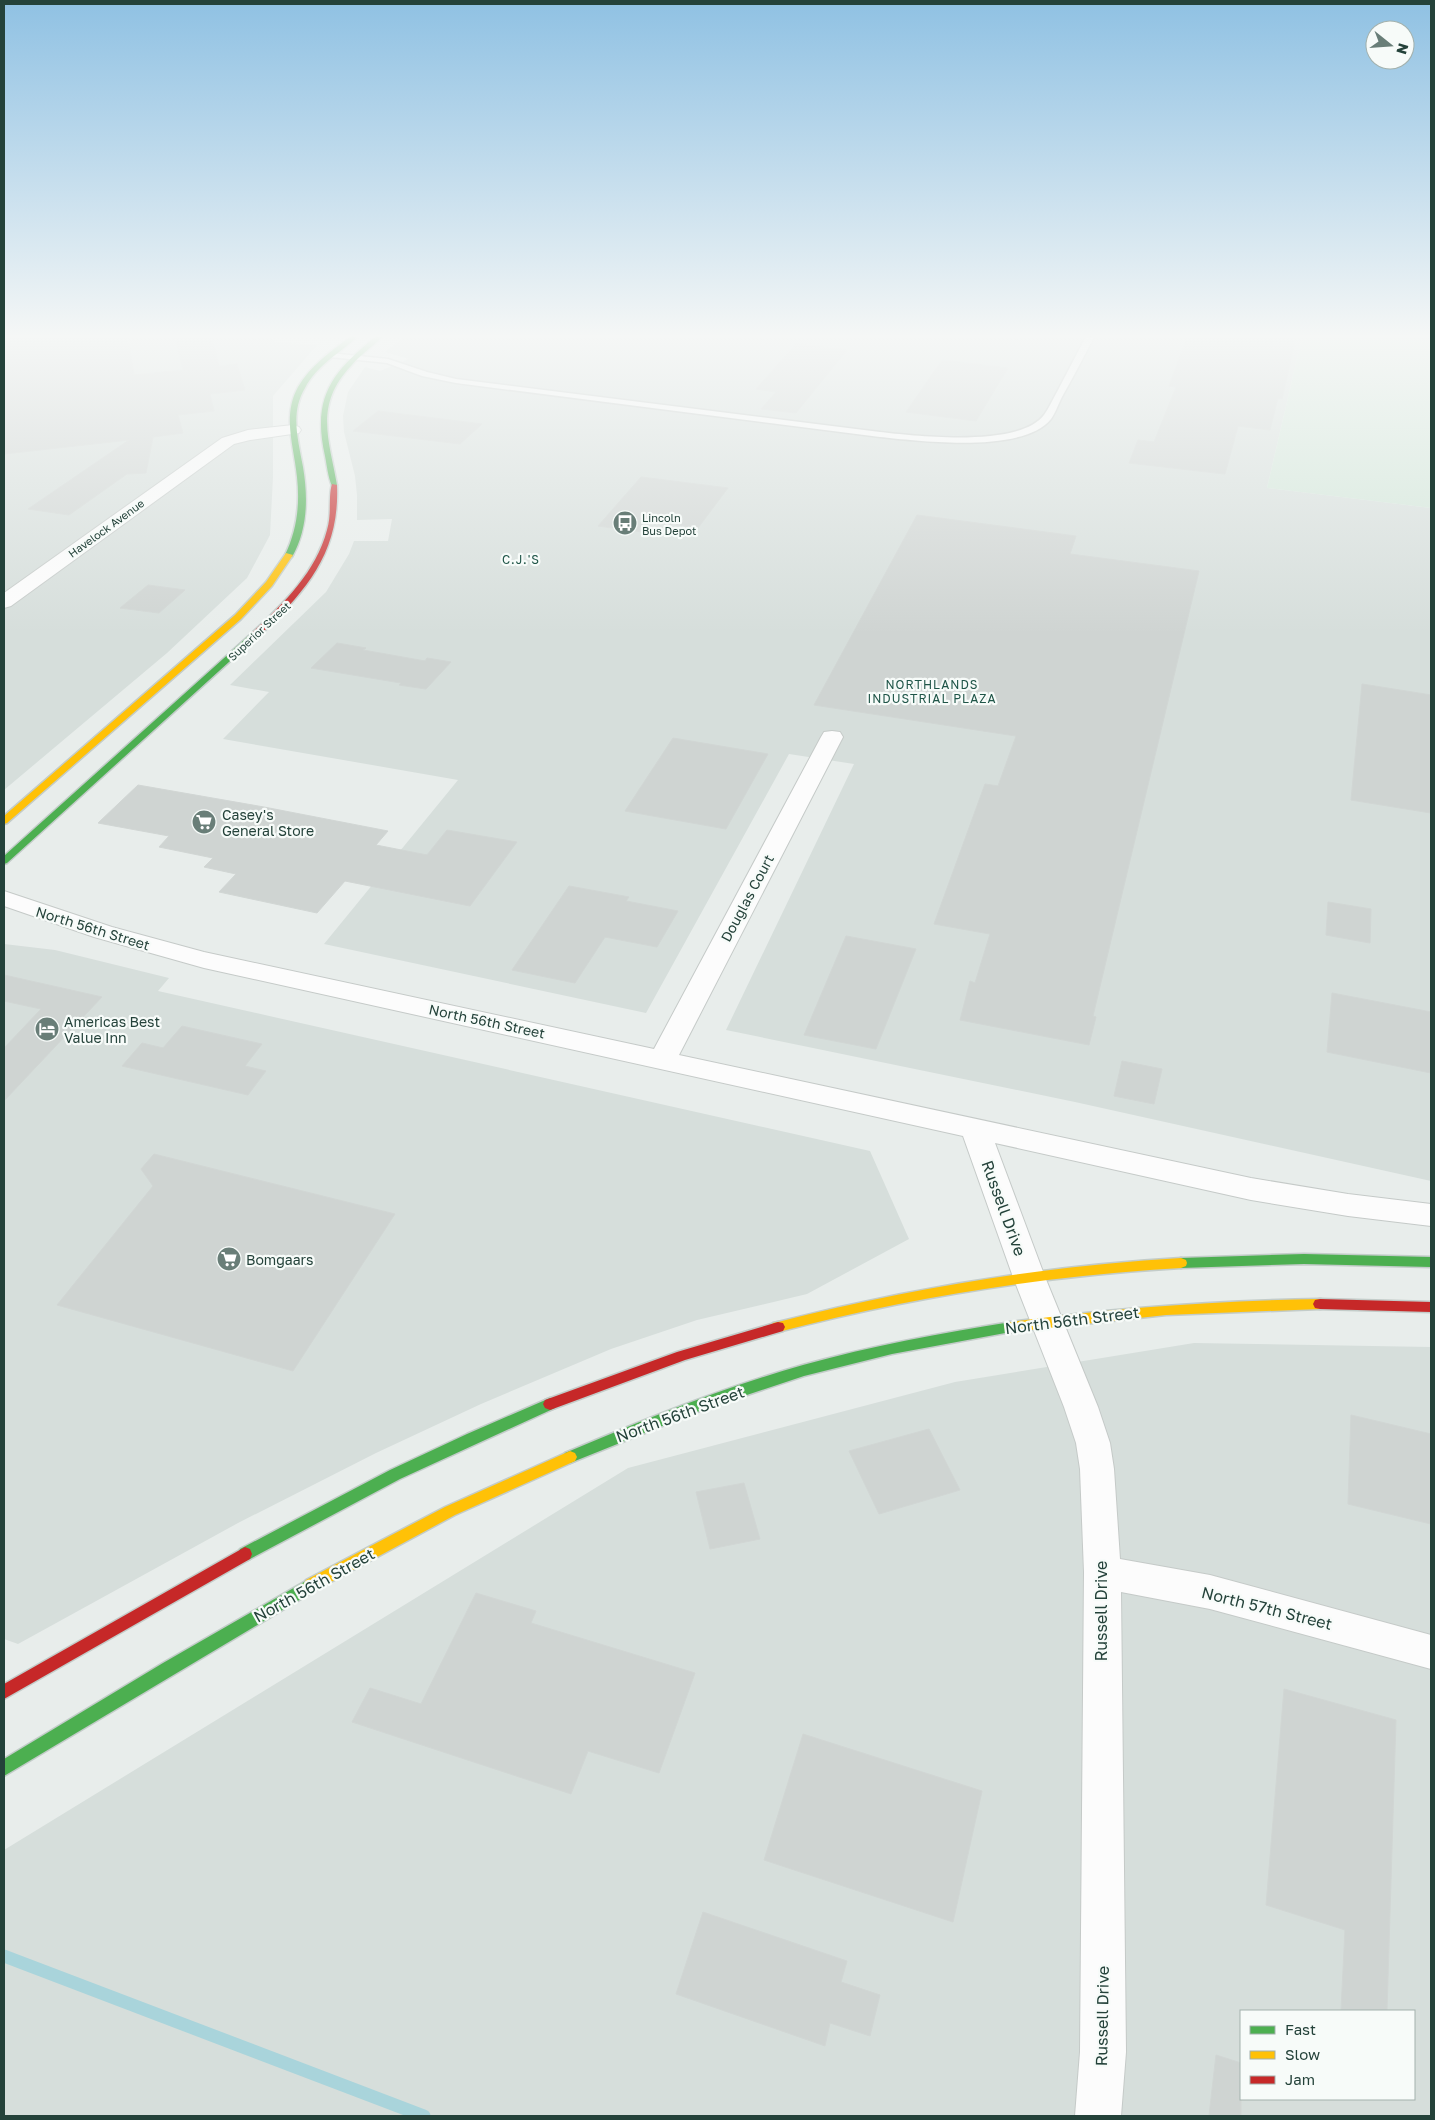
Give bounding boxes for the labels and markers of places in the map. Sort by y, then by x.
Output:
bus stop icon: Lincoln Bus Depot [612,510,638,536]
place label: Lincoln Bus Depot [642,511,696,537]
place label: Casey's General Store [222,806,314,839]
supermarket icon: Casey's General Store [191,809,217,835]
place label: Americas Best Value Inn [64,1013,160,1046]
hotel icon: Americas Best Value Inn [34,1016,60,1042]
supermarket icon: Bomgaars [216,1246,242,1272]
place label: Bomgaars [246,1251,313,1268]

